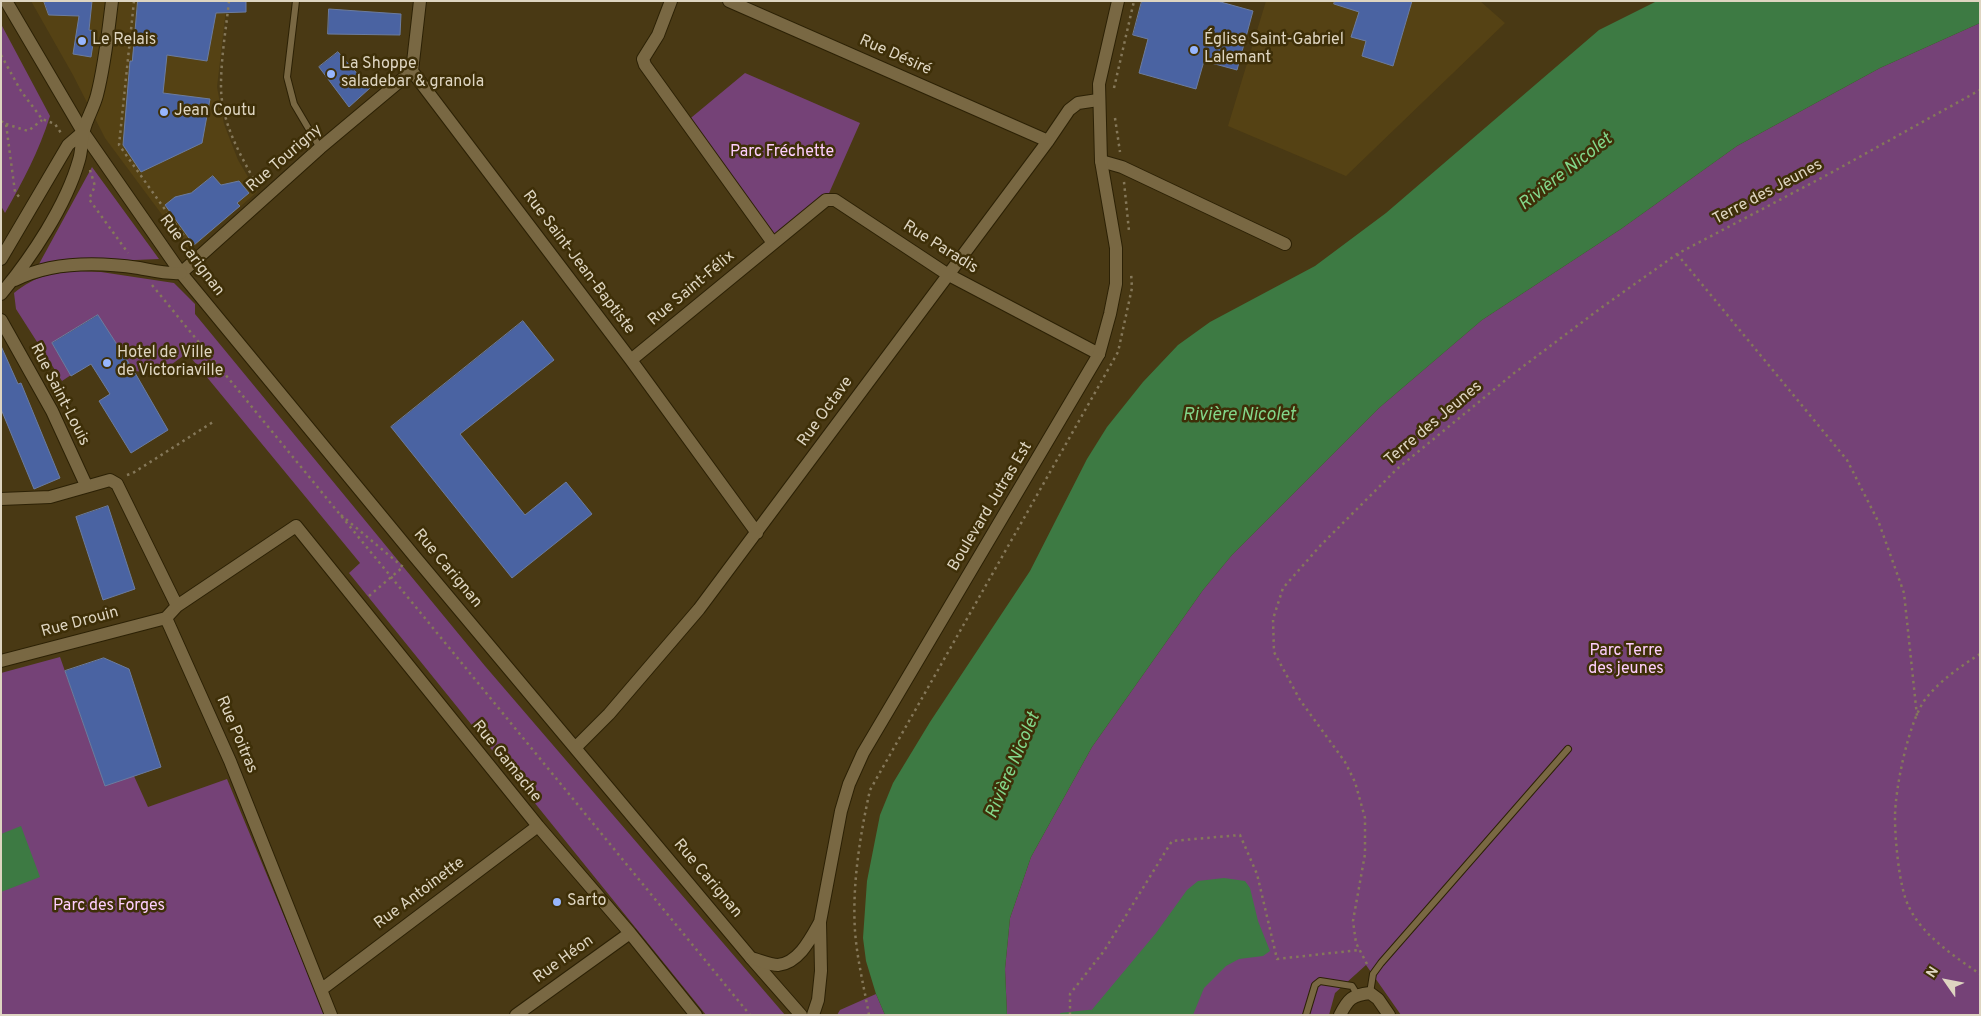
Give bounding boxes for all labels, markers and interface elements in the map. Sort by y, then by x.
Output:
place label: Le Relais [92,31,156,51]
place label: Église Saint-Gabriel Lalemant [1204,31,1344,69]
street label: Rue Désiré [856,32,934,80]
marker: Le Relais [76,35,88,47]
marker: Église Saint-Gabriel Lalemant [1188,44,1200,56]
place label: La Shoppe saladebar & granola [341,55,484,93]
marker: La Shoppe saladebar & granola [325,68,337,80]
place label: Jean Coutu [174,102,256,122]
marker: Jean Coutu [158,106,170,118]
street label: Rue Tourigny [243,121,327,197]
water label: Rivière Nicolet [1515,130,1617,216]
park label: Parc Fréchette [730,143,834,163]
street label: Terre des Jeunes [1710,156,1826,230]
street label: Rue Saint-Jean-Baptiste [518,187,638,339]
street label: Rue Carignan [154,212,228,300]
street label: Rue Paradis [899,217,981,279]
street label: Rue Saint-Félix [645,247,739,331]
street label: Rue Saint-Louis [25,341,93,449]
place label: Hotel de Ville de Victoriaville [117,344,223,382]
marker: Hotel de Ville de Victoriaville [101,357,113,369]
street label: Rue Octave [794,373,858,451]
street label: Terre des Jeunes [1381,378,1487,470]
water label: Rivière Nicolet [1182,405,1296,427]
street label: Boulevard Jutras Est [945,439,1037,575]
street label: Rue Carignan [409,526,485,612]
street label: Rue Drouin [39,603,121,643]
park label: Parc Terre des jeunes [1588,642,1664,680]
street label: Rue Poitras [211,693,261,777]
water label: Rivière Nicolet [982,710,1046,822]
street label: Rue Gamache [467,717,545,807]
street label: Rue Carignan [669,836,745,922]
street label: Rue Antoinette [371,854,469,934]
place label: Sarto [567,892,606,912]
marker: Sarto [551,896,563,908]
park label: Parc des Forges [53,897,165,917]
street label: Rue Héon [530,932,598,988]
north arrow [1921,956,1971,1006]
text: N [1923,964,1943,981]

